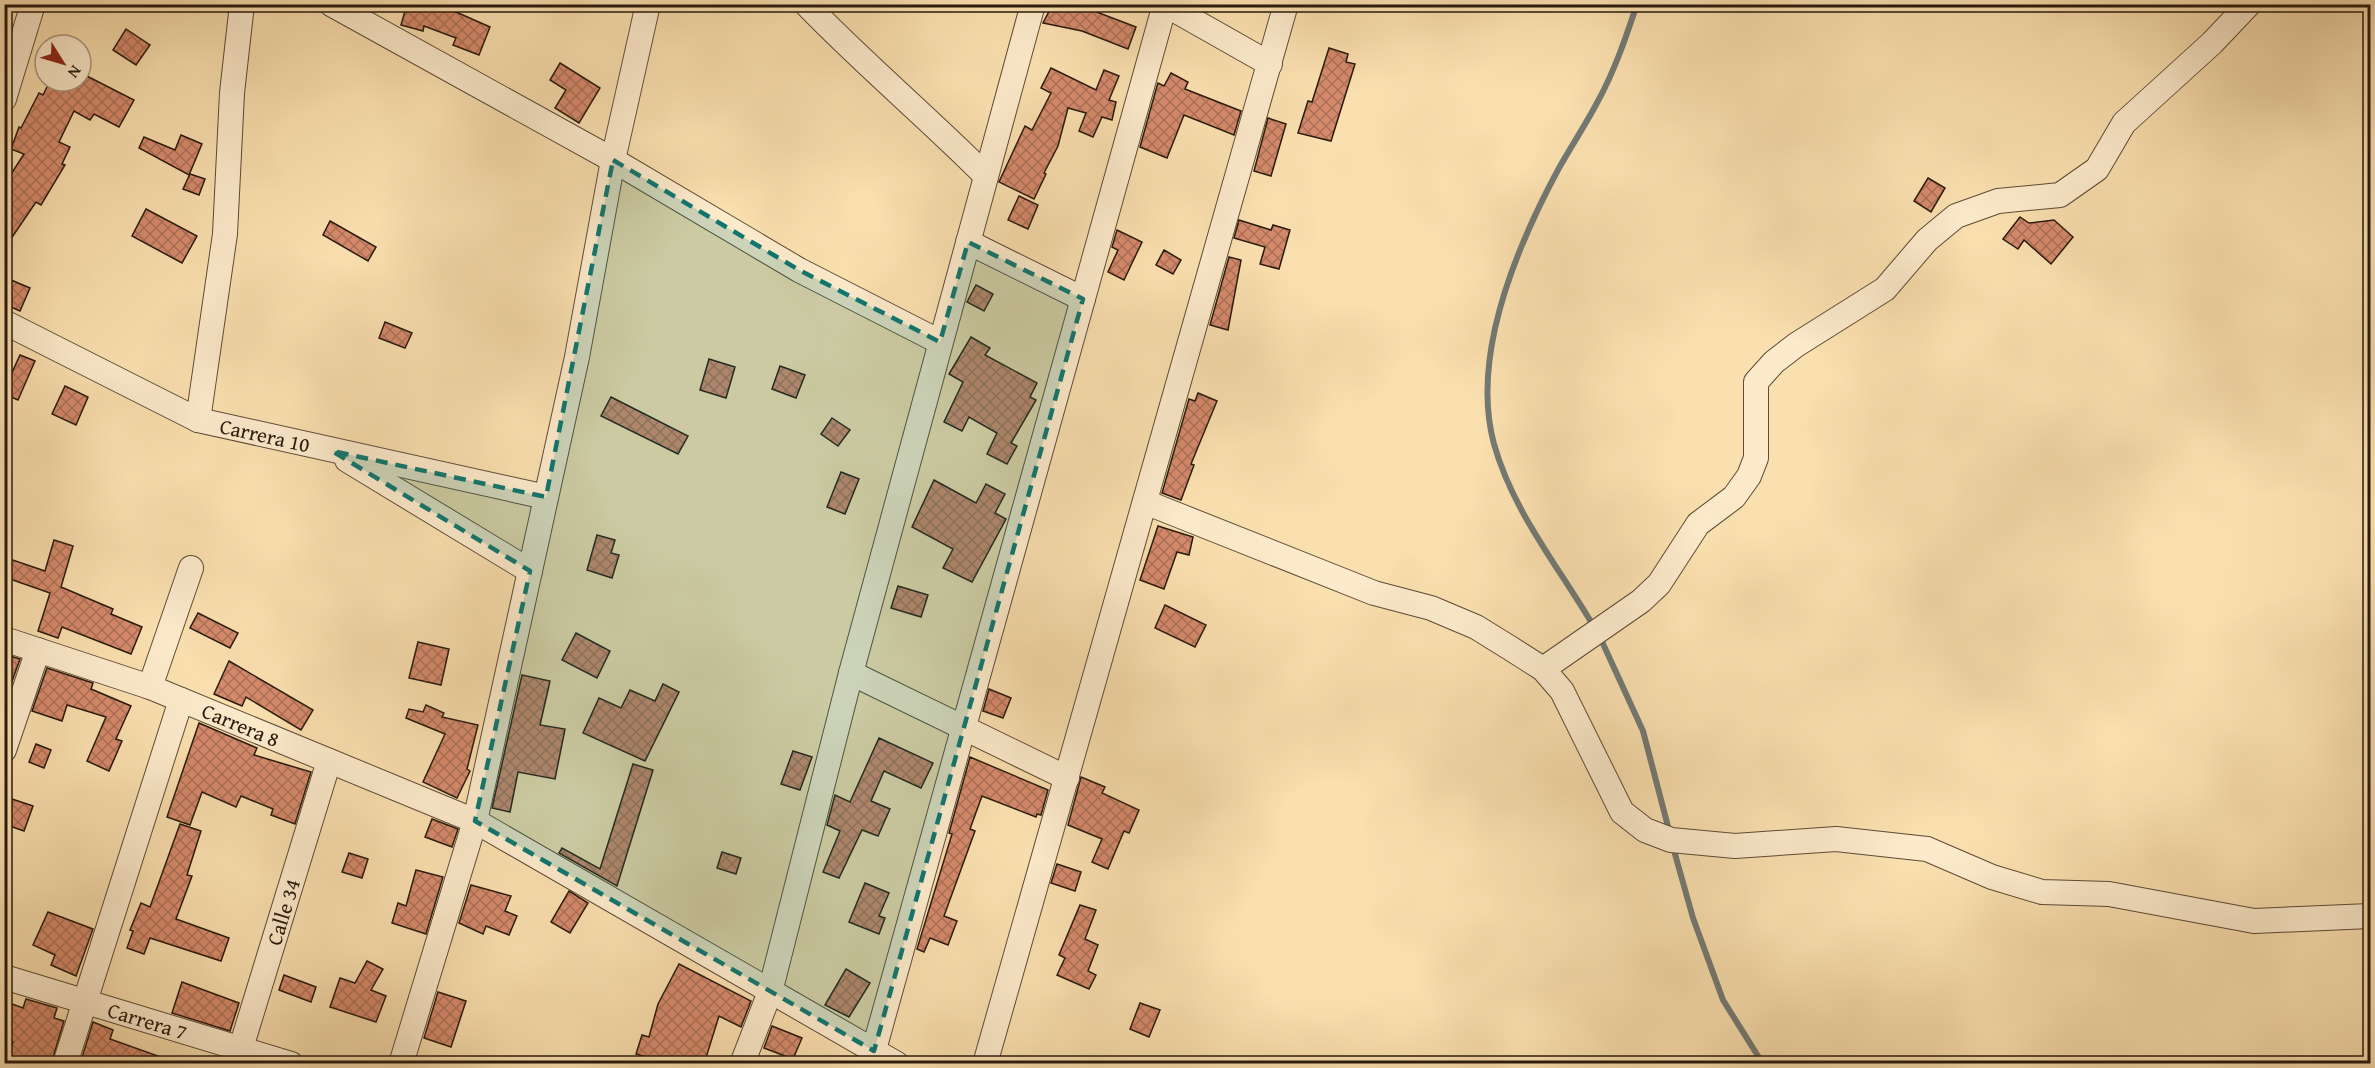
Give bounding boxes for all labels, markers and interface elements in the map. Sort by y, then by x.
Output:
north arrow [33,33,93,93]
text: N [62,61,88,84]
street label: Carrera 10 [217,410,313,460]
street label: Carrera 8 [197,695,284,754]
street label: Calle 34 [258,875,307,949]
street label: Carrera 7 [104,994,191,1047]

